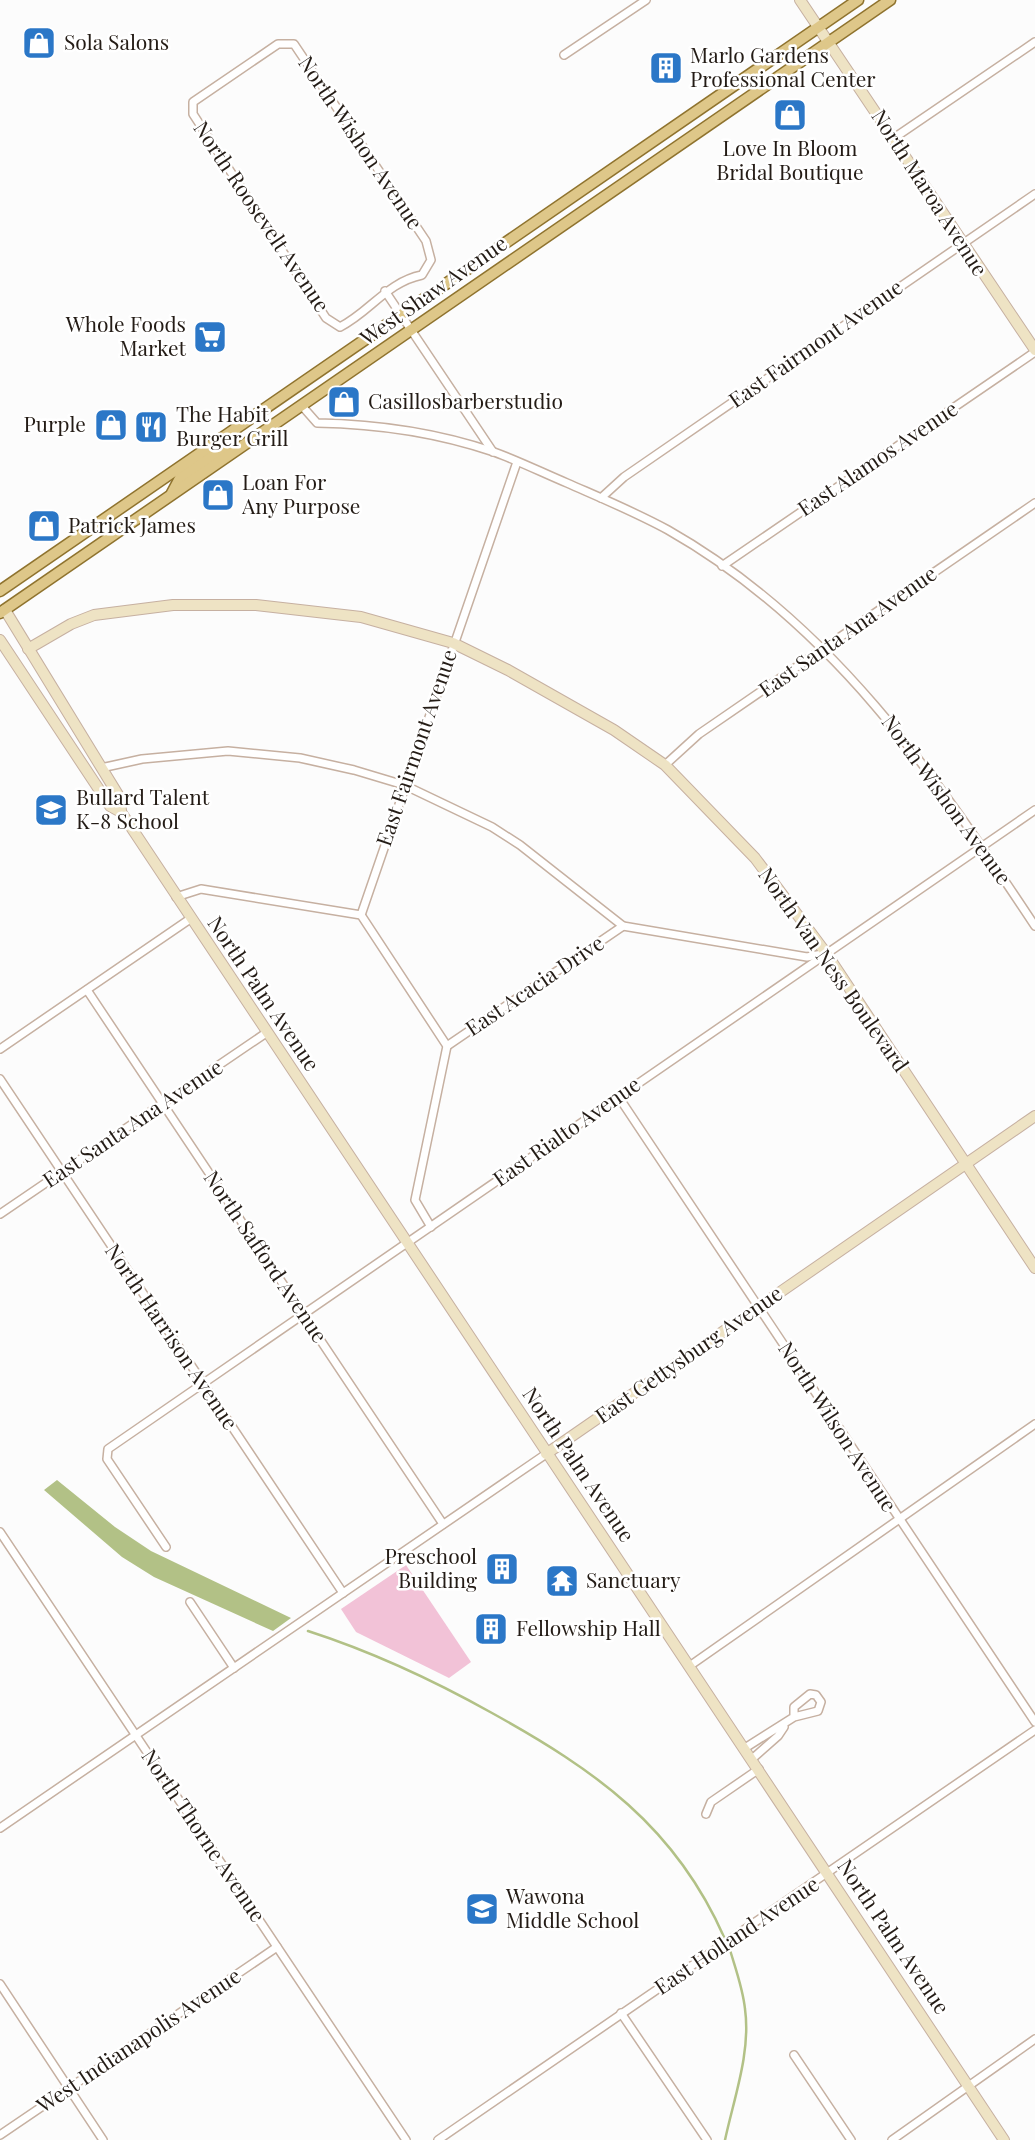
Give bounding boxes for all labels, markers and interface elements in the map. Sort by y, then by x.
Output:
shop icon: Sola Salons [20,24,58,62]
place label: Sola Salons [64,27,169,55]
place label: Marlo Gardens Professional Center [690,40,876,92]
building icon: Marlo Gardens Professional Center [647,49,685,87]
street label: North Wishon Avenue [293,50,430,234]
shop icon: Love In Bloom Bridal Boutique [771,96,809,134]
street label: North Maroa Avenue [866,103,995,281]
street label: North Roosevelt Avenue [188,115,337,317]
place label: Love In Bloom Bridal Boutique [716,133,864,185]
street label: West Shaw Avenue [353,228,512,351]
street label: East Fairmont Avenue [722,272,907,413]
place label: Whole Foods Market [65,309,187,361]
supermarket icon: Whole Foods Market [191,318,229,356]
shop icon: Casillosbarberstudio [325,383,363,421]
place label: Casillosbarberstudio [368,386,563,414]
street label: East Alamos Avenue [791,393,962,521]
place label: The Habit Burger Grill [176,399,289,451]
shop icon: Purple [92,406,130,444]
restaurant icon: The Habit Burger Grill [132,408,170,446]
place label: Purple [24,409,86,437]
place label: Loan For Any Purpose [241,467,360,519]
shop icon: Loan For Any Purpose [199,476,237,514]
shop icon: Patrick James [25,507,63,545]
place label: Patrick James [68,510,196,538]
street label: East Santa Ana Avenue [752,558,941,702]
street label: East Fairmont Avenue [368,645,462,849]
street label: North Wishon Avenue [876,708,1019,890]
place label: Bullard Talent K-8 School [76,782,210,834]
school or university icon: Bullard Talent K-8 School [32,791,70,829]
street label: North Van Ness Boulevard [753,861,916,1077]
street label: North Palm Avenue [202,910,327,1076]
street label: East Acacia Drive [459,928,609,1041]
street label: East Santa Ana Avenue [36,1052,227,1193]
street label: East Rialto Avenue [487,1069,645,1192]
street label: North Safford Avenue [199,1164,335,1347]
street label: North Harrison Avenue [100,1237,245,1434]
street label: East Gettysburg Avenue [589,1278,787,1429]
street label: North Wilson Avenue [773,1335,904,1516]
street label: North Palm Avenue [517,1381,642,1547]
place label: Preschool Building [384,1541,477,1593]
building icon: Preschool Building [483,1550,521,1588]
temple icon: Sanctuary [543,1562,581,1600]
place label: Sanctuary [586,1565,681,1593]
building icon: Fellowship Hall [472,1610,510,1648]
place label: Fellowship Hall [516,1613,661,1641]
street label: North Thorne Avenue [136,1743,273,1927]
street label: North Palm Avenue [832,1853,957,2019]
street label: East Holland Avenue [648,1869,824,2000]
place label: Wawona Middle School [505,1881,639,1933]
school or university icon: Wawona Middle School [463,1890,501,1928]
street label: West Indianapolis Avenue [30,1961,245,2119]

